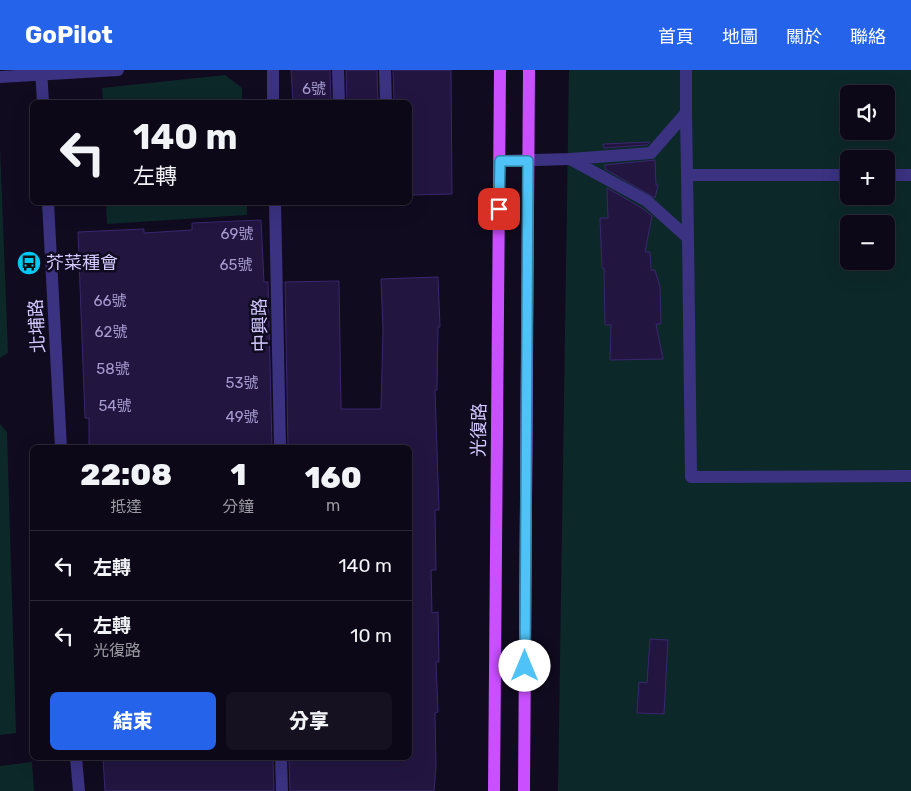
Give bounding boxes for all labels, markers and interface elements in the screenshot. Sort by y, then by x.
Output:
text: GoPilot [25,21,113,49]
text: 首頁 [658,26,694,48]
text: 地圖 [722,26,758,48]
text: 關於 [786,26,822,48]
text: 聯絡 [850,26,886,48]
house number: 6號 [302,80,326,98]
map controls [840,85,895,270]
button: sound [840,85,895,140]
text: 140 m [133,116,238,158]
icon: left [50,120,115,185]
button: + [840,150,895,205]
text: 左轉 [133,163,177,190]
pin [478,188,520,230]
icon: arrive [485,195,513,223]
button: − [840,215,895,270]
house number: 69號 [221,225,253,243]
bus stop icon: 芥菜種會 [16,250,42,276]
place label: 芥菜種會 [46,252,118,274]
house number: 65號 [220,256,252,274]
house number: 66號 [93,292,127,310]
street label: 北埔路 [25,298,49,354]
street label: 中興路 [249,298,271,352]
house number: 62號 [95,323,127,341]
house number: 58號 [96,360,130,378]
house number: 53號 [226,374,258,392]
house number: 54號 [98,397,132,415]
street label: 光復路 [468,403,490,457]
house number: 49號 [225,408,259,426]
text: 22:08 [80,457,172,493]
text: 1 [230,457,246,493]
text: 160 [305,460,362,496]
text: m [326,496,340,515]
text: 抵達 [110,497,142,516]
text: 分鐘 [222,497,254,516]
icon: left [50,552,78,580]
text: 140 m [338,554,392,577]
text: 左轉 [93,556,131,579]
text: 左轉 [93,614,131,637]
icon: left [50,622,78,650]
text: 10 m [350,624,392,647]
position arrow [498,639,550,691]
text: 光復路 [93,641,141,660]
button: 結束 [50,692,216,750]
button: 分享 [226,692,392,750]

